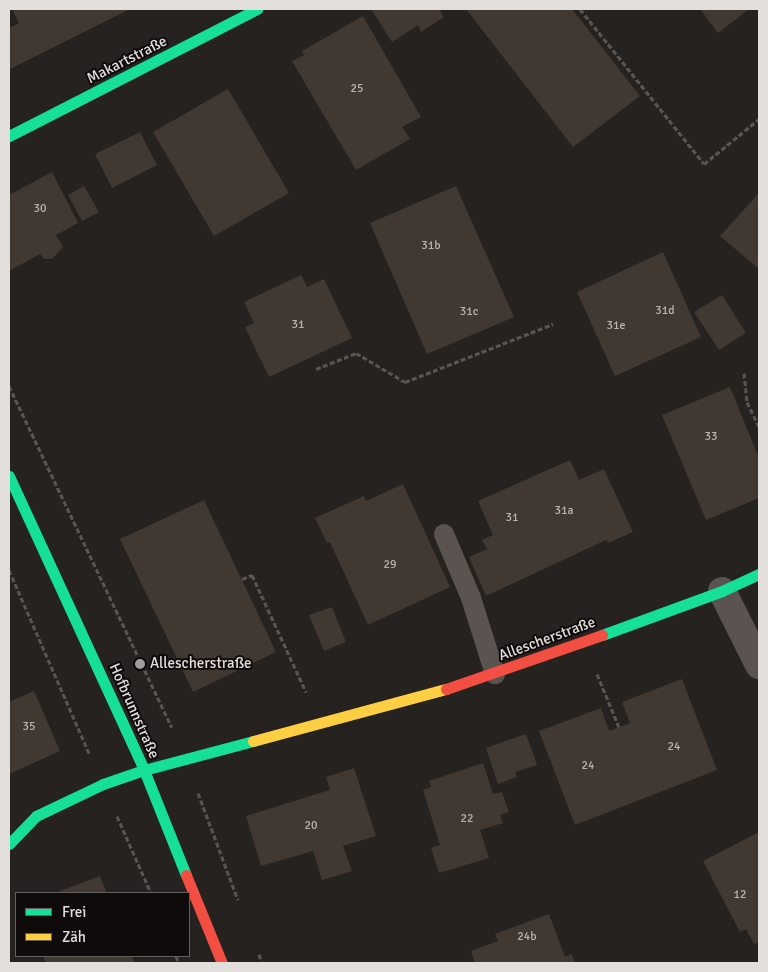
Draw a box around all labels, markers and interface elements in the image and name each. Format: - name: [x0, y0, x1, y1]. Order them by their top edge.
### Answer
- street label: Makartstraße: [84, 32, 170, 88]
- house number: 25: [351, 82, 363, 96]
- house number: 30: [34, 202, 46, 216]
- house number: 31b: [421, 239, 441, 253]
- house number: 31d: [655, 304, 675, 318]
- house number: 31c: [460, 305, 478, 319]
- house number: 31: [292, 318, 304, 332]
- house number: 31e: [607, 319, 625, 333]
- house number: 33: [705, 430, 717, 444]
- house number: 31a: [554, 504, 574, 518]
- house number: 31: [506, 511, 518, 525]
- house number: 29: [384, 558, 396, 572]
- street label: Allescherstraße: [496, 613, 598, 665]
- place label: Allescherstraße: [150, 655, 252, 673]
- marker: Allescherstraße: [134, 658, 146, 670]
- street label: Hofbrunnstraße: [105, 660, 163, 762]
- house number: 35: [23, 720, 35, 734]
- house number: 24: [668, 740, 680, 754]
- house number: 24: [582, 759, 594, 773]
- house number: 22: [461, 812, 473, 826]
- house number: 20: [305, 819, 317, 833]
- house number: 12: [734, 888, 746, 902]
- legend: [15, 892, 190, 957]
- text: Frei: [62, 903, 86, 921]
- text: Zäh: [62, 928, 86, 946]
- house number: 24b: [517, 930, 537, 944]

